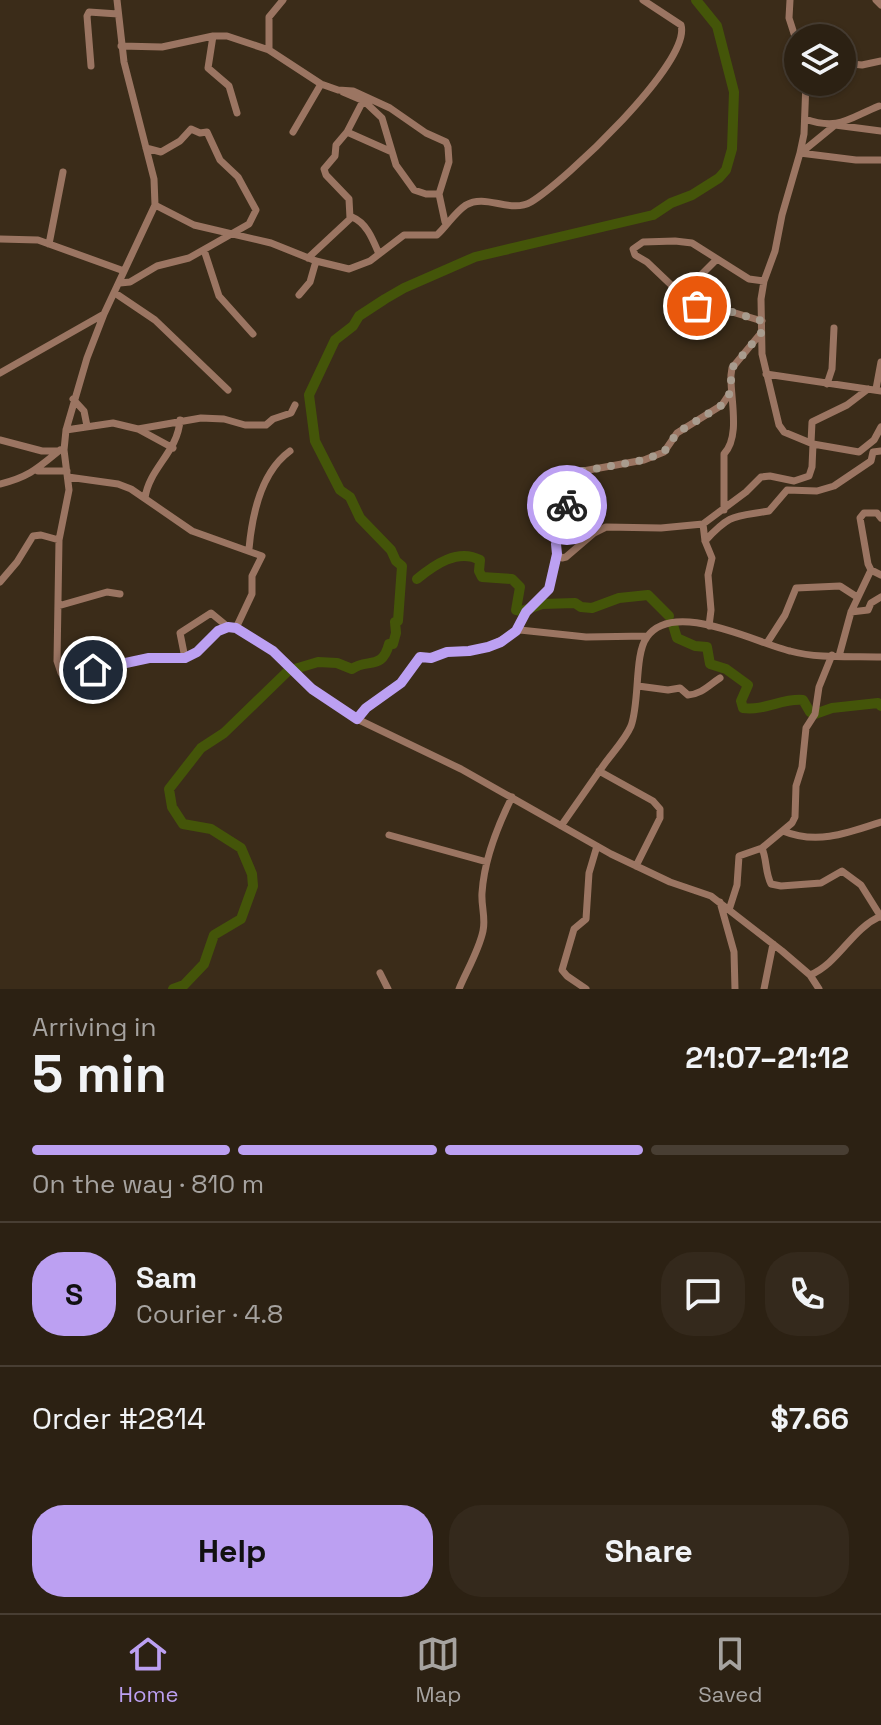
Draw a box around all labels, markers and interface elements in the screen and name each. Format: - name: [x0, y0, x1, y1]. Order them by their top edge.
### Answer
- map controls: [784, 24, 856, 96]
- button: layers: [784, 24, 856, 96]
- pin: [663, 272, 731, 340]
- icon: bag: [675, 284, 719, 328]
- courier: [527, 465, 607, 545]
- icon: bike: [545, 483, 589, 527]
- pin: [59, 636, 127, 704]
- icon: home: [71, 648, 115, 692]
- text: Arriving in: [32, 1010, 156, 1044]
- text: 21:07–21:12: [685, 1038, 849, 1077]
- text: 5 min: [32, 1041, 167, 1107]
- text: On the way · 810 m: [32, 1167, 264, 1201]
- button: chat: [661, 1252, 745, 1336]
- button: phone: [765, 1252, 849, 1336]
- text: Sam: [136, 1258, 197, 1297]
- text: S: [65, 1275, 83, 1314]
- text: Courier · 4.8: [136, 1297, 283, 1331]
- text: Order #2814: [32, 1399, 206, 1438]
- text: $7.66: [771, 1399, 849, 1438]
- button: Help: [32, 1505, 433, 1597]
- button: Share: [449, 1505, 849, 1597]
- tab: Home: [119, 1632, 178, 1708]
- tab: Map: [415, 1632, 461, 1708]
- tab: Saved: [698, 1632, 763, 1708]

